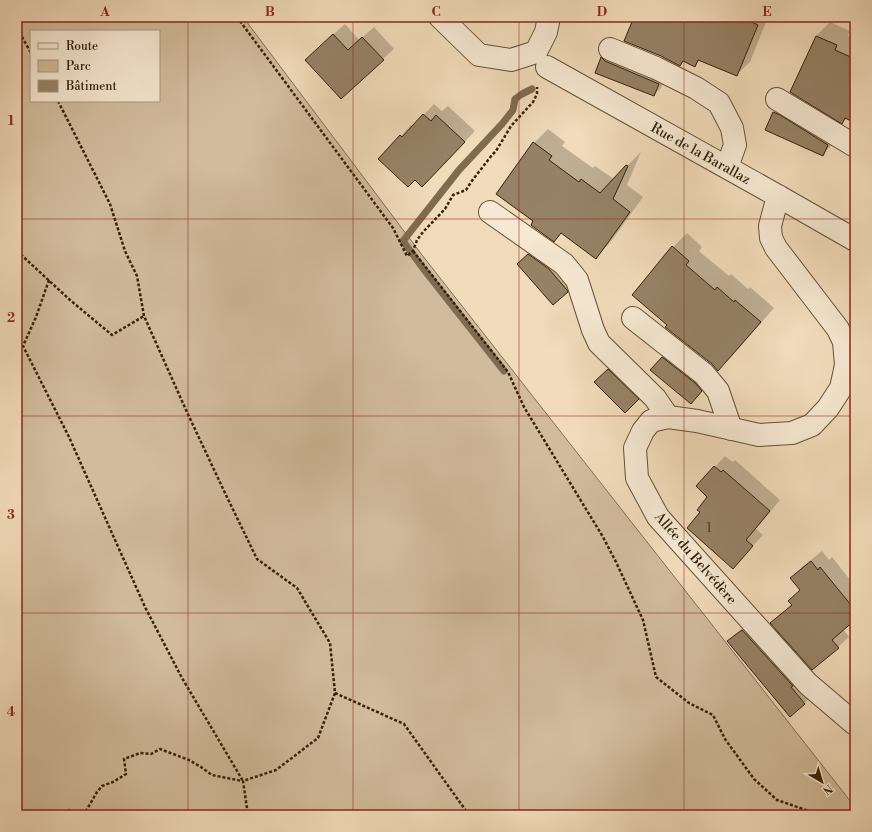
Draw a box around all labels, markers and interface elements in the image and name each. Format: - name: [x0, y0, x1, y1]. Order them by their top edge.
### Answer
- text: A: [99, 4, 110, 20]
- text: B: [265, 4, 275, 20]
- text: C: [431, 4, 441, 20]
- text: D: [597, 4, 607, 20]
- text: E: [762, 4, 772, 20]
- legend: [30, 30, 160, 102]
- text: Route: [66, 39, 98, 54]
- text: Parc: [66, 59, 91, 74]
- text: Bâtiment: [65, 79, 117, 94]
- text: 1: [8, 113, 15, 129]
- street label: Rue de la Barallaz: [647, 119, 754, 189]
- text: 2: [7, 310, 15, 326]
- text: 3: [7, 507, 15, 523]
- street label: Allée du Belvédère: [649, 508, 740, 609]
- house number: 1: [706, 521, 712, 536]
- text: 4: [7, 704, 16, 720]
- north arrow: [802, 762, 842, 802]
- text: N: [820, 781, 835, 797]

